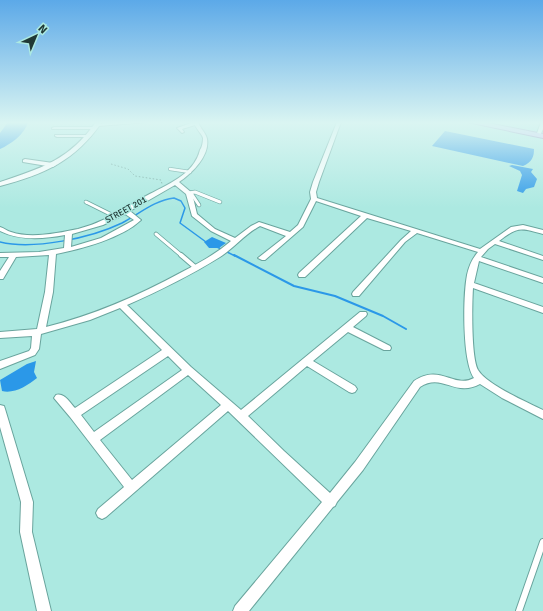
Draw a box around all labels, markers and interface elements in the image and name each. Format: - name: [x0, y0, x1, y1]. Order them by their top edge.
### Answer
- north arrow: [16, 16, 56, 56]
- text: N: [35, 22, 50, 37]
- street label: STREET 201: [103, 194, 149, 226]

